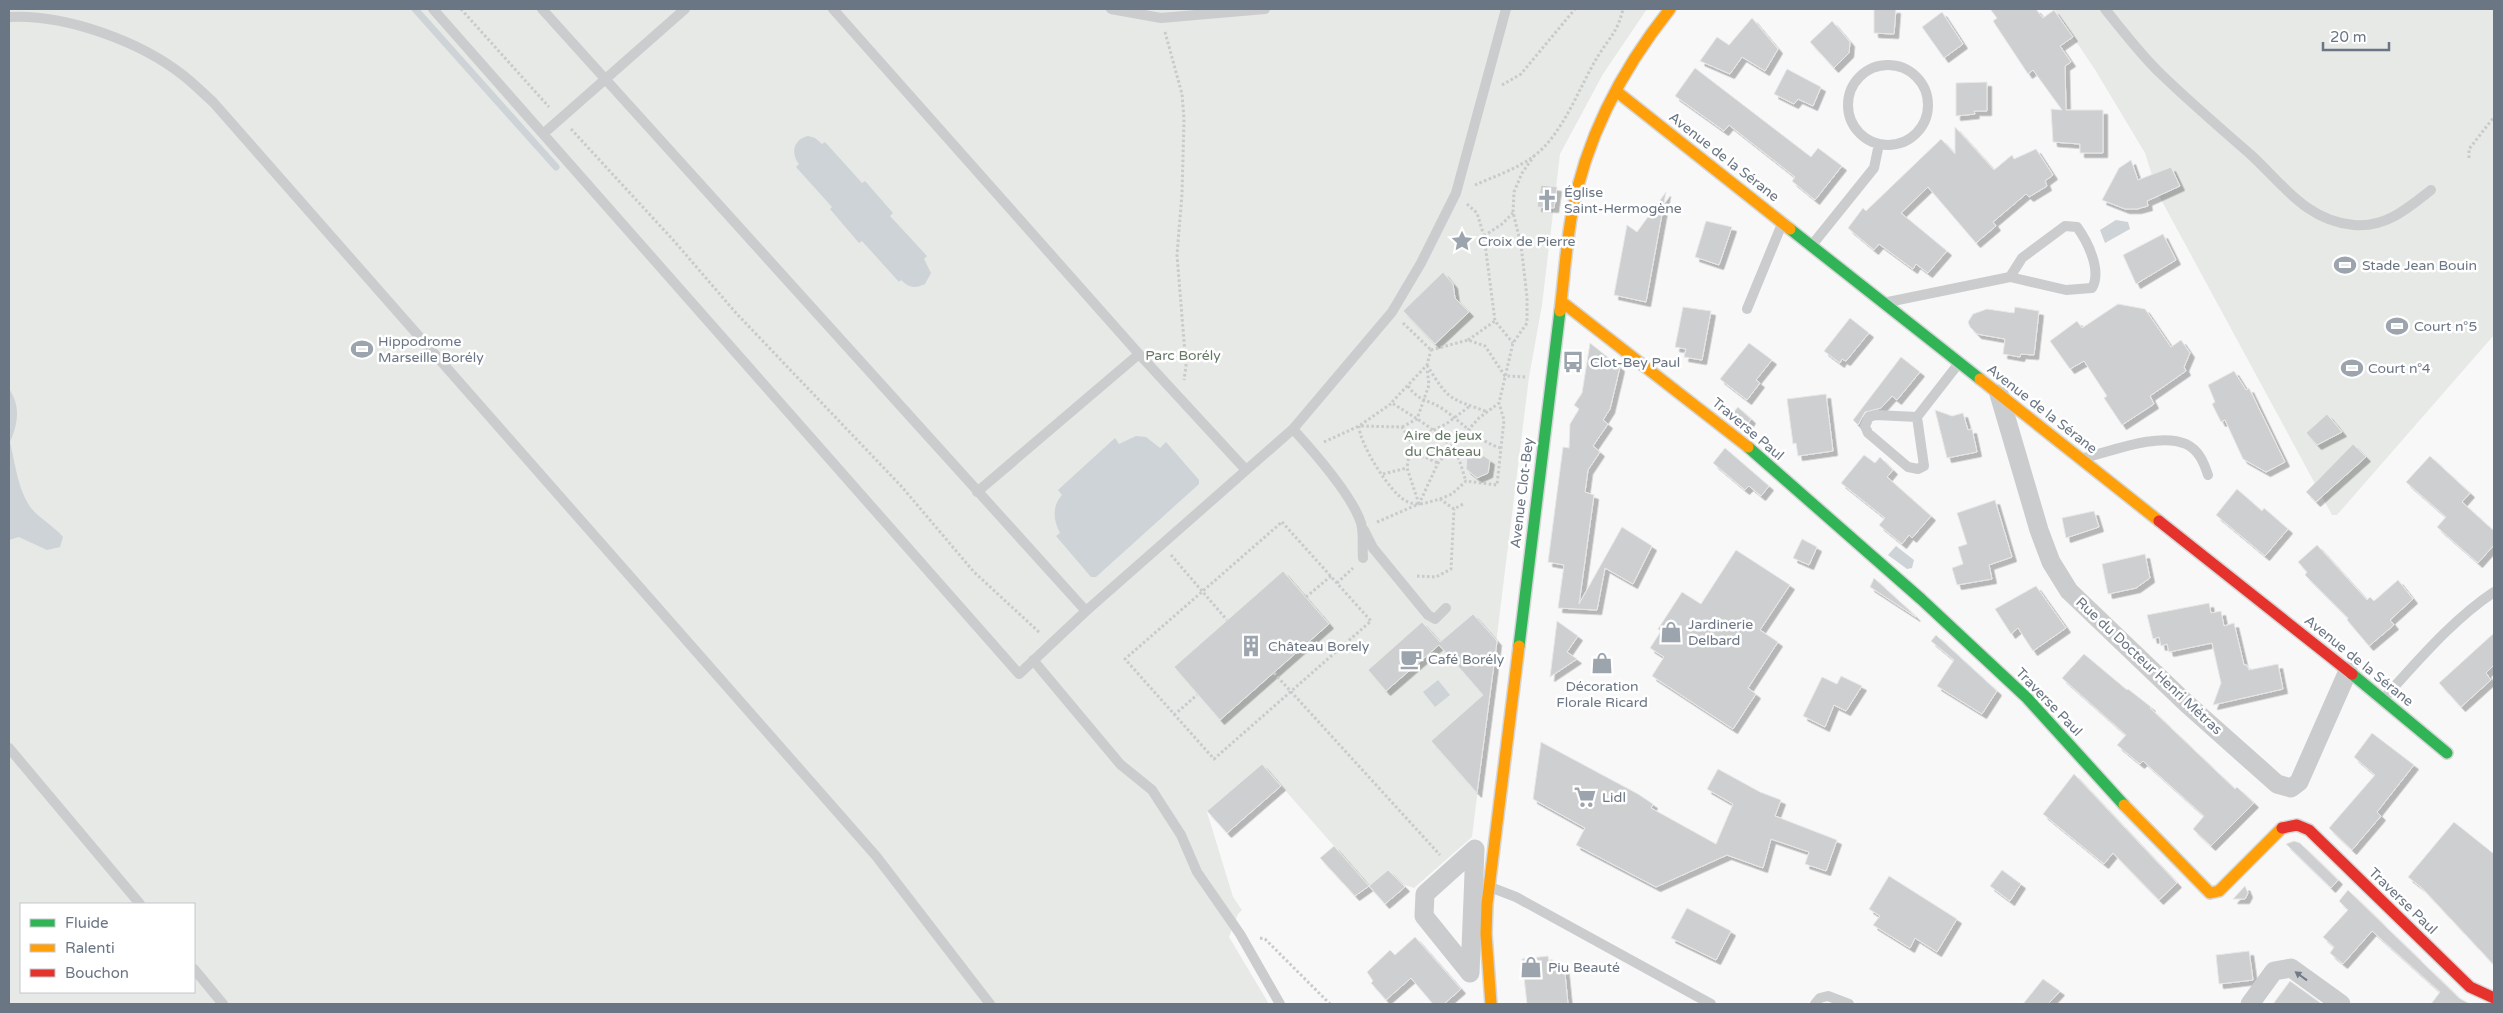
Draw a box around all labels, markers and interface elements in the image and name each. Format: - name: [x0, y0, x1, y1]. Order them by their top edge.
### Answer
- scale bar: [2323, 20, 2389, 52]
- text: 20 m: [2330, 28, 2367, 46]
- street label: Avenue de la Sérane: [1665, 109, 1783, 205]
- place label: Église Saint-Hermogène: [1564, 184, 1682, 217]
- church icon: Église Saint-Hermogène: [1534, 187, 1560, 213]
- place icon: Croix de Pierre: [1449, 228, 1475, 254]
- place label: Croix de Pierre: [1478, 233, 1576, 250]
- sports icon: Stade Jean Bouin: [2332, 252, 2358, 278]
- place label: Stade Jean Bouin: [2362, 257, 2477, 274]
- sports icon: Court n°5: [2384, 313, 2410, 339]
- place label: Court n°5: [2414, 318, 2477, 335]
- place label: Hippodrome Marseille Borély: [378, 333, 484, 366]
- sports icon: Hippodrome Marseille Borély: [349, 336, 375, 362]
- park label: Parc Borély: [1145, 347, 1221, 364]
- bus stop icon: Clot-Bey Paul: [1560, 349, 1586, 375]
- place label: Clot-Bey Paul: [1590, 354, 1680, 371]
- sports icon: Court n°4: [2339, 355, 2365, 381]
- place label: Court n°4: [2368, 360, 2431, 377]
- street label: Avenue de la Sérane: [1983, 361, 2101, 457]
- street label: Traverse Paul: [1709, 394, 1787, 464]
- park label: Aire de jeux du Château: [1404, 427, 1482, 460]
- street label: Avenue Clot-Bey: [1507, 436, 1537, 549]
- street label: Rue du Docteur Henri Métras: [2072, 594, 2226, 739]
- street label: Avenue de la Sérane: [2301, 612, 2417, 710]
- place label: Jardinerie Delbard: [1688, 616, 1753, 649]
- shop icon: Jardinerie Delbard: [1658, 619, 1684, 645]
- building icon: Château Borely: [1238, 633, 1264, 659]
- place label: Château Borely: [1268, 638, 1370, 655]
- cafe icon: Café Borély: [1398, 646, 1424, 672]
- shop icon: Décoration Florale Ricard: [1589, 650, 1615, 676]
- place label: Café Borély: [1428, 651, 1505, 668]
- street label: Traverse Paul: [2012, 664, 2086, 740]
- place label: Décoration Florale Ricard: [1556, 678, 1648, 711]
- supermarket icon: Lidl: [1572, 784, 1598, 810]
- place label: Lidl: [1602, 789, 1626, 806]
- street label: Traverse Paul: [2365, 864, 2441, 938]
- legend: [20, 903, 195, 993]
- text: Fluide: [65, 914, 109, 932]
- text: Ralenti: [65, 939, 115, 957]
- shop icon: Piu Beauté: [1518, 954, 1544, 980]
- place label: Piu Beauté: [1548, 959, 1620, 976]
- text: Bouchon: [65, 964, 129, 982]
- one-way arrow: [2295, 971, 2308, 981]

